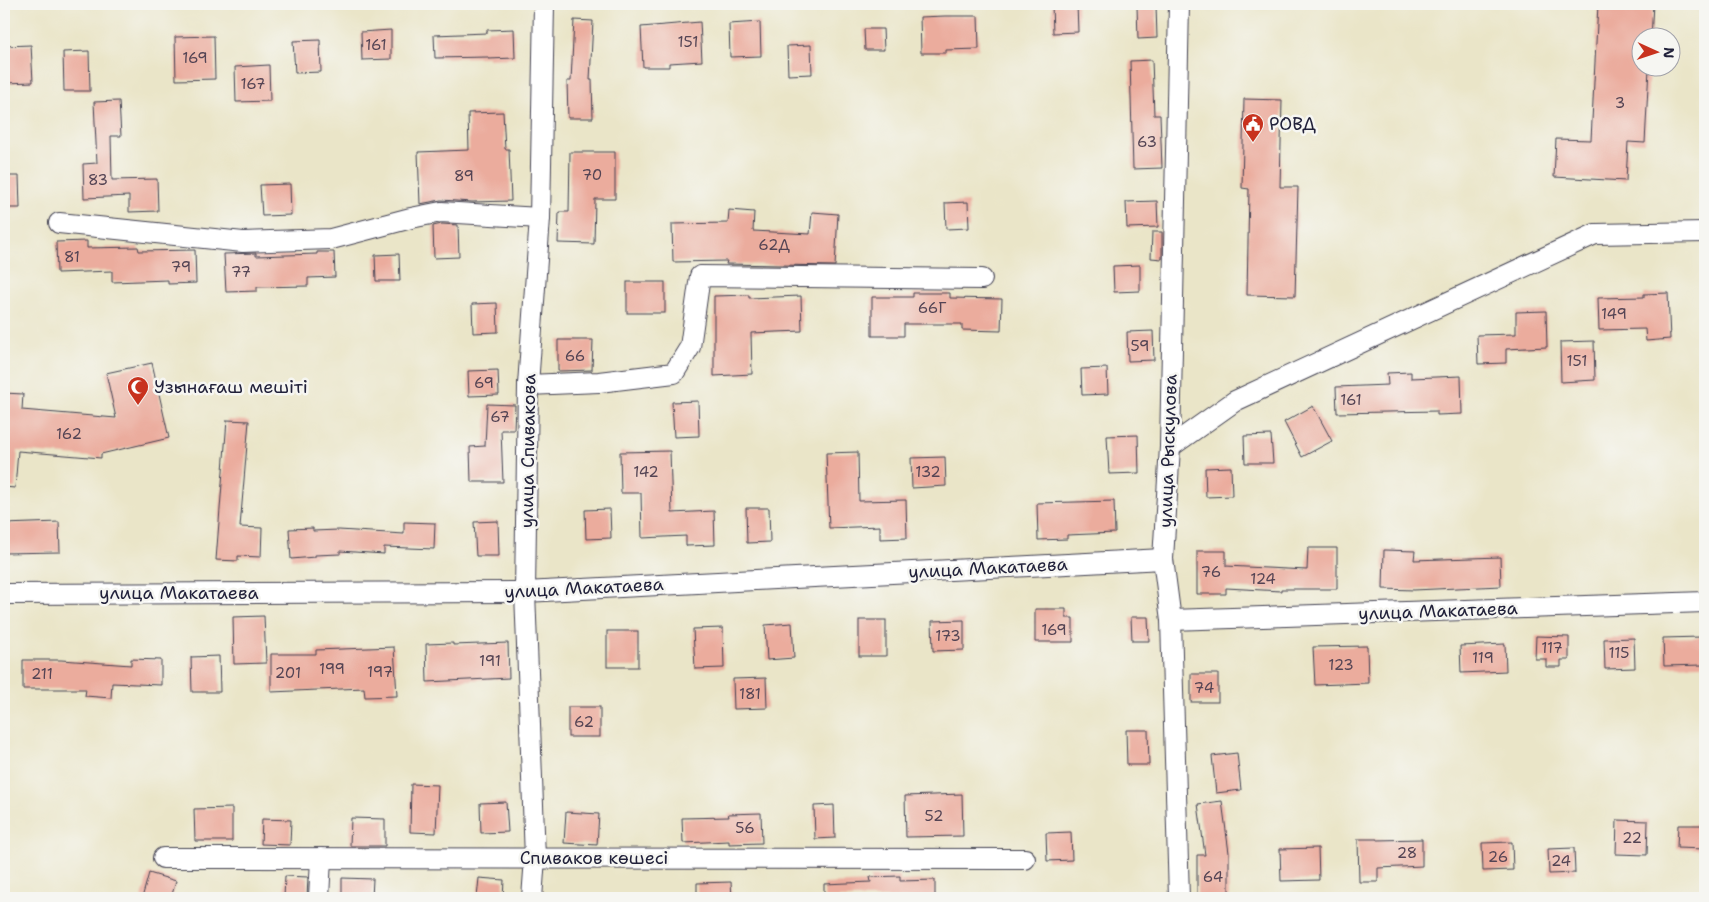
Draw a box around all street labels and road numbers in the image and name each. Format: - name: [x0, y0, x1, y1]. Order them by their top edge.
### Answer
- street label: улица Спивакова: [515, 374, 541, 528]
- street label: улица Рыскулова: [1153, 374, 1183, 528]
- street label: улица Макатаева: [908, 552, 1068, 584]
- street label: улица Макатаева: [504, 572, 664, 604]
- street label: улица Макатаева: [99, 581, 259, 605]
- street label: улица Макатаева: [1358, 596, 1518, 626]
- street label: Спиваков көшесі: [520, 846, 668, 870]

